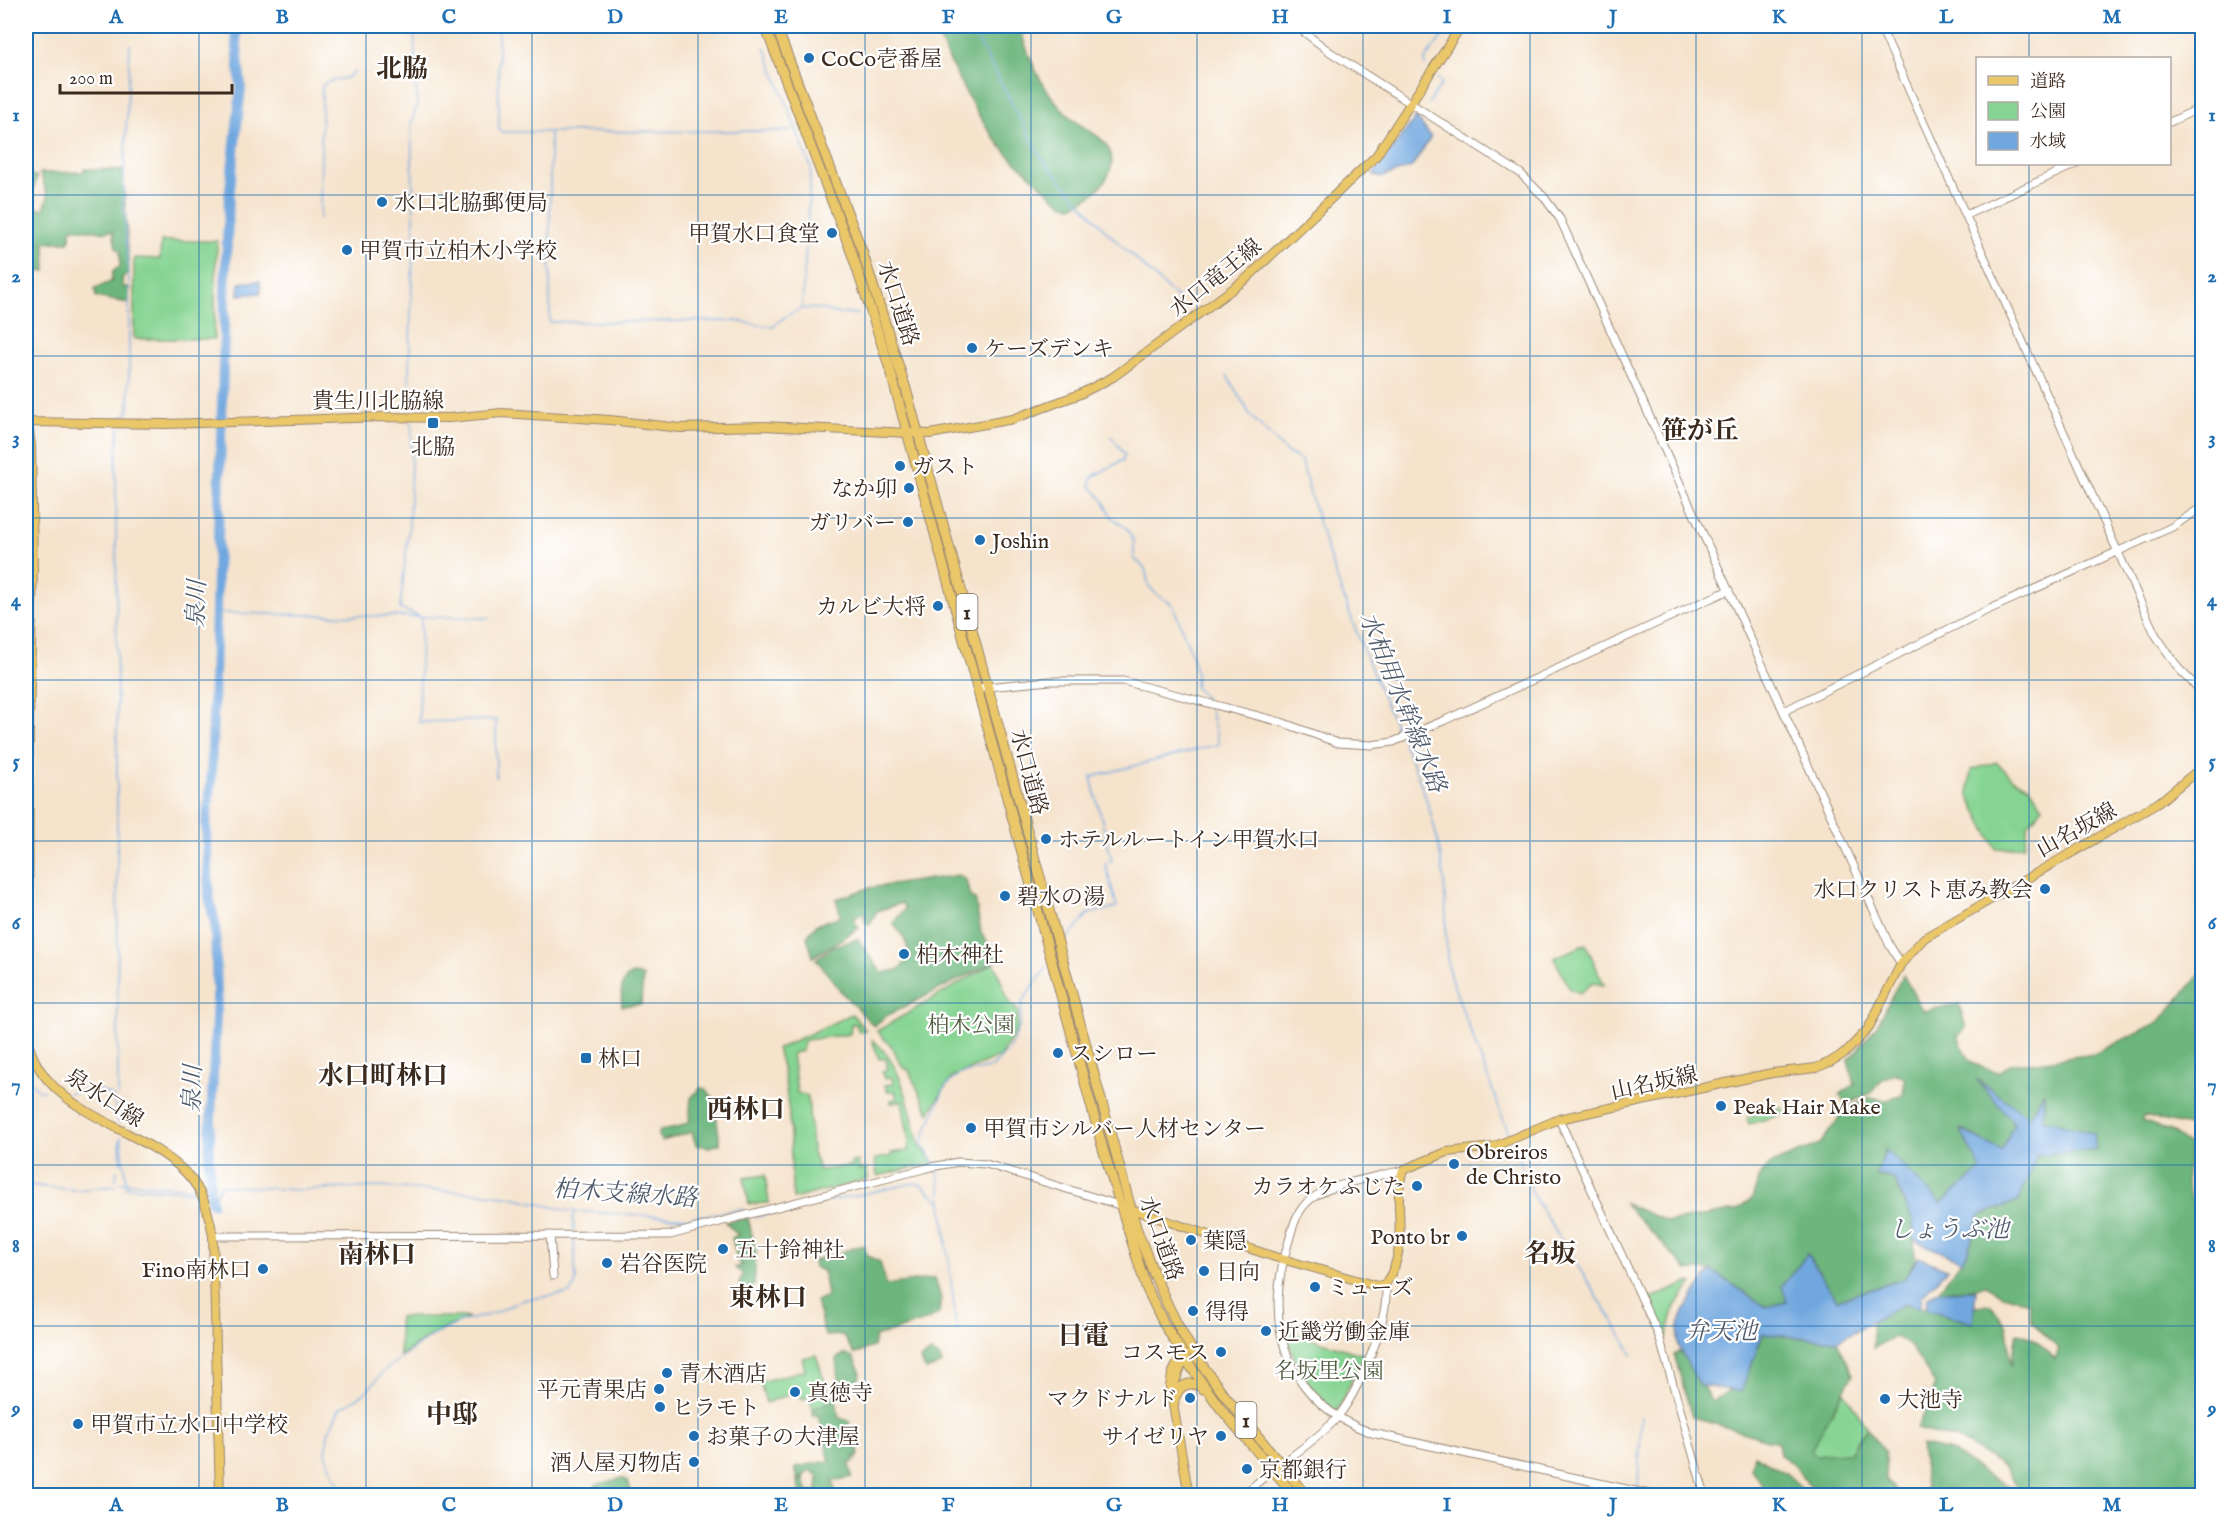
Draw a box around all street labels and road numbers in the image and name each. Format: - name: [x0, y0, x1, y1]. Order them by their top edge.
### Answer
- street label: 水口竜王線: [1165, 233, 1268, 324]
- street label: 水口道路: [870, 257, 924, 350]
- street label: 貴生川北脇線: [312, 388, 444, 416]
- road number: 1: [956, 594, 978, 630]
- street label: 水口道路: [1003, 726, 1053, 819]
- street label: 山名坂線: [2032, 797, 2122, 864]
- street label: 山名坂線: [1608, 1061, 1700, 1107]
- street label: 泉水口線: [59, 1063, 148, 1134]
- street label: 水口道路: [1132, 1193, 1188, 1285]
- road number: 1: [1236, 1402, 1256, 1438]

